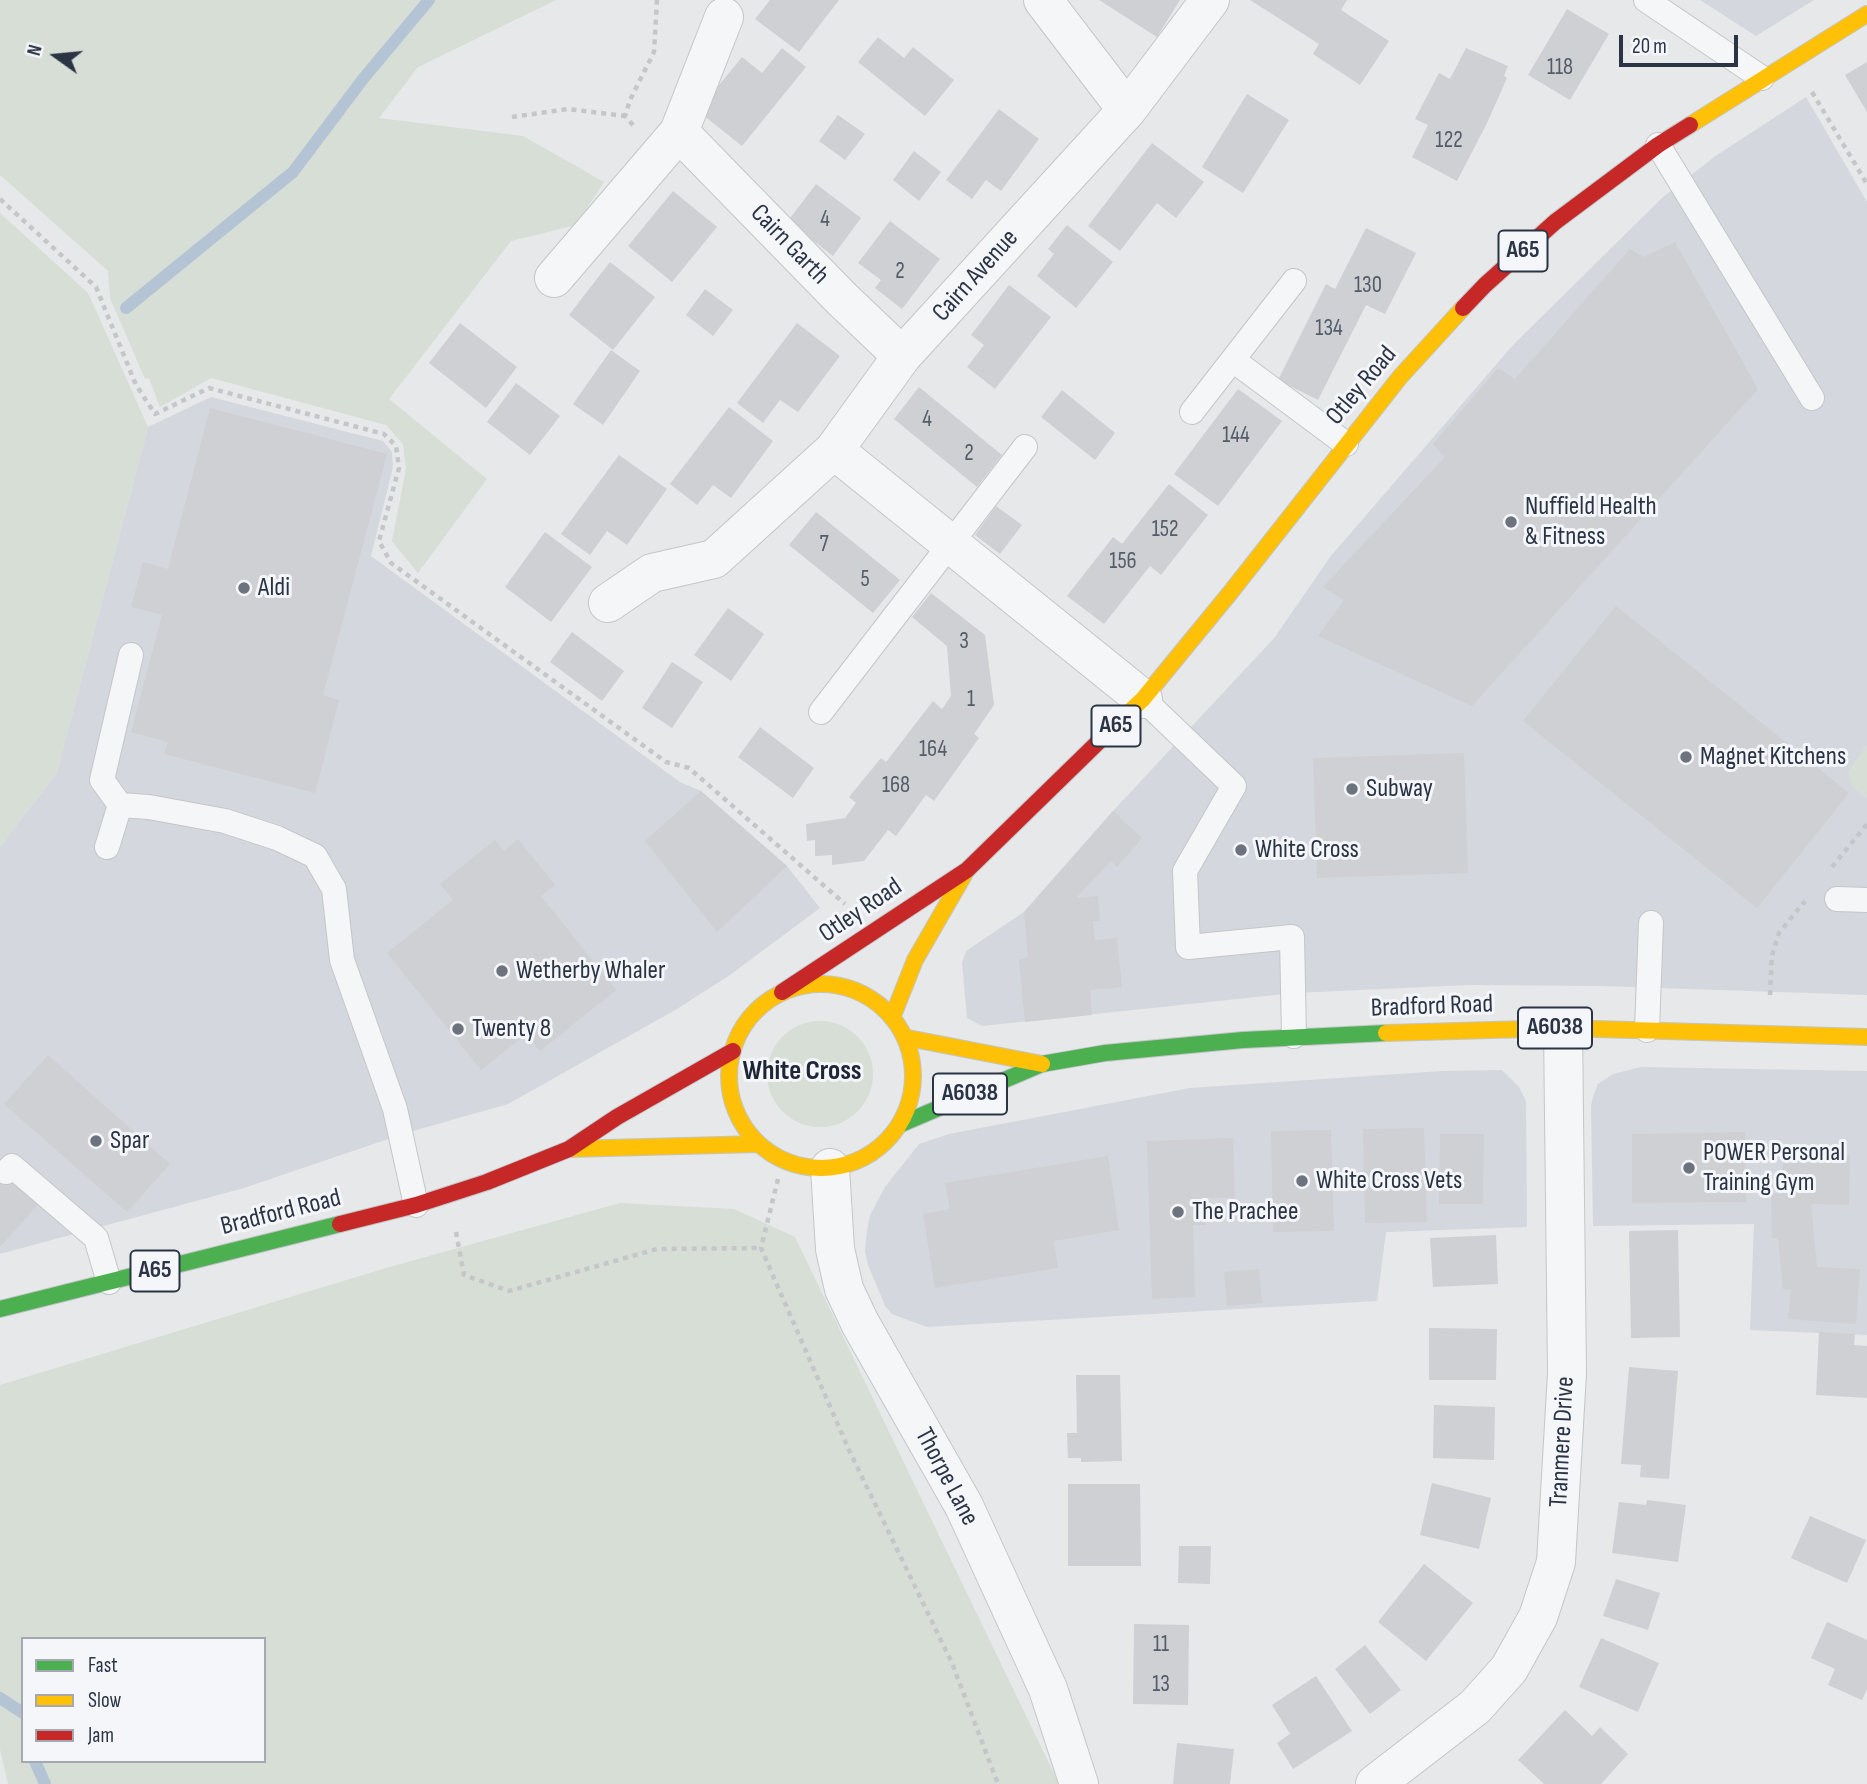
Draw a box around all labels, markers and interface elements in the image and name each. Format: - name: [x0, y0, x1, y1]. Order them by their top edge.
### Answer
- north arrow: [21, 21, 91, 91]
- scale bar: [1622, 21, 1741, 65]
- text: 20 m: [1632, 34, 1667, 59]
- text: N: [23, 43, 48, 58]
- house number: 118: [1547, 54, 1573, 82]
- house number: 122: [1435, 127, 1463, 155]
- street label: Cairn Garth: [743, 198, 835, 292]
- house number: 4: [820, 206, 830, 234]
- street label: Cairn Avenue: [926, 223, 1026, 329]
- road number: A65: [1498, 230, 1548, 272]
- house number: 2: [895, 258, 905, 286]
- house number: 130: [1354, 272, 1382, 300]
- house number: 134: [1315, 315, 1343, 343]
- street label: Otley Road: [1320, 340, 1404, 432]
- house number: 4: [922, 406, 932, 434]
- house number: 144: [1222, 422, 1250, 450]
- house number: 2: [964, 440, 974, 468]
- place label: Nuffield Health & Fitness: [1525, 491, 1657, 552]
- marker: Nuffield Health & Fitness: [1503, 514, 1519, 530]
- house number: 152: [1152, 516, 1178, 544]
- house number: 7: [819, 531, 829, 559]
- house number: 156: [1109, 548, 1137, 576]
- house number: 5: [860, 566, 870, 594]
- place label: Aldi: [258, 572, 290, 604]
- marker: Aldi: [236, 580, 252, 596]
- house number: 3: [959, 628, 969, 656]
- house number: 1: [967, 686, 975, 714]
- road number: A65: [1092, 706, 1140, 746]
- house number: 164: [919, 736, 947, 764]
- place label: Magnet Kitchens: [1700, 741, 1846, 773]
- marker: Magnet Kitchens: [1678, 749, 1694, 765]
- house number: 168: [882, 772, 910, 800]
- place label: Subway: [1366, 773, 1433, 805]
- marker: Subway: [1344, 781, 1360, 797]
- place label: White Cross: [1255, 834, 1359, 866]
- marker: White Cross: [1233, 842, 1249, 858]
- street label: Otley Road: [814, 872, 908, 950]
- place label: Wetherby Whaler: [516, 955, 665, 987]
- marker: Wetherby Whaler: [494, 963, 510, 979]
- street label: Bradford Road: [1370, 989, 1494, 1025]
- road number: A6038: [1518, 1008, 1592, 1048]
- place label: Twenty 8: [472, 1013, 551, 1045]
- marker: Twenty 8: [450, 1021, 466, 1037]
- district label: White Cross: [742, 1055, 862, 1089]
- road number: A6038: [933, 1074, 1007, 1114]
- place label: Spar: [110, 1125, 149, 1157]
- marker: Spar: [88, 1133, 104, 1149]
- place label: POWER Personal Training Gym: [1703, 1137, 1845, 1198]
- marker: POWER Personal Training Gym: [1681, 1160, 1697, 1176]
- place label: White Cross Vets: [1316, 1165, 1462, 1197]
- marker: White Cross Vets: [1294, 1173, 1310, 1189]
- street label: Bradford Road: [218, 1183, 344, 1243]
- place label: The Prachee: [1192, 1196, 1298, 1228]
- marker: The Prachee: [1170, 1204, 1186, 1220]
- road number: A65: [130, 1251, 180, 1292]
- street label: Tranmere Drive: [1544, 1376, 1582, 1508]
- street label: Thorpe Lane: [907, 1423, 985, 1531]
- house number: 11: [1153, 1631, 1169, 1659]
- legend: [21, 1637, 266, 1763]
- text: Fast: [88, 1653, 118, 1678]
- house number: 13: [1152, 1671, 1170, 1699]
- text: Slow: [88, 1688, 121, 1713]
- text: Jam: [88, 1723, 114, 1748]

